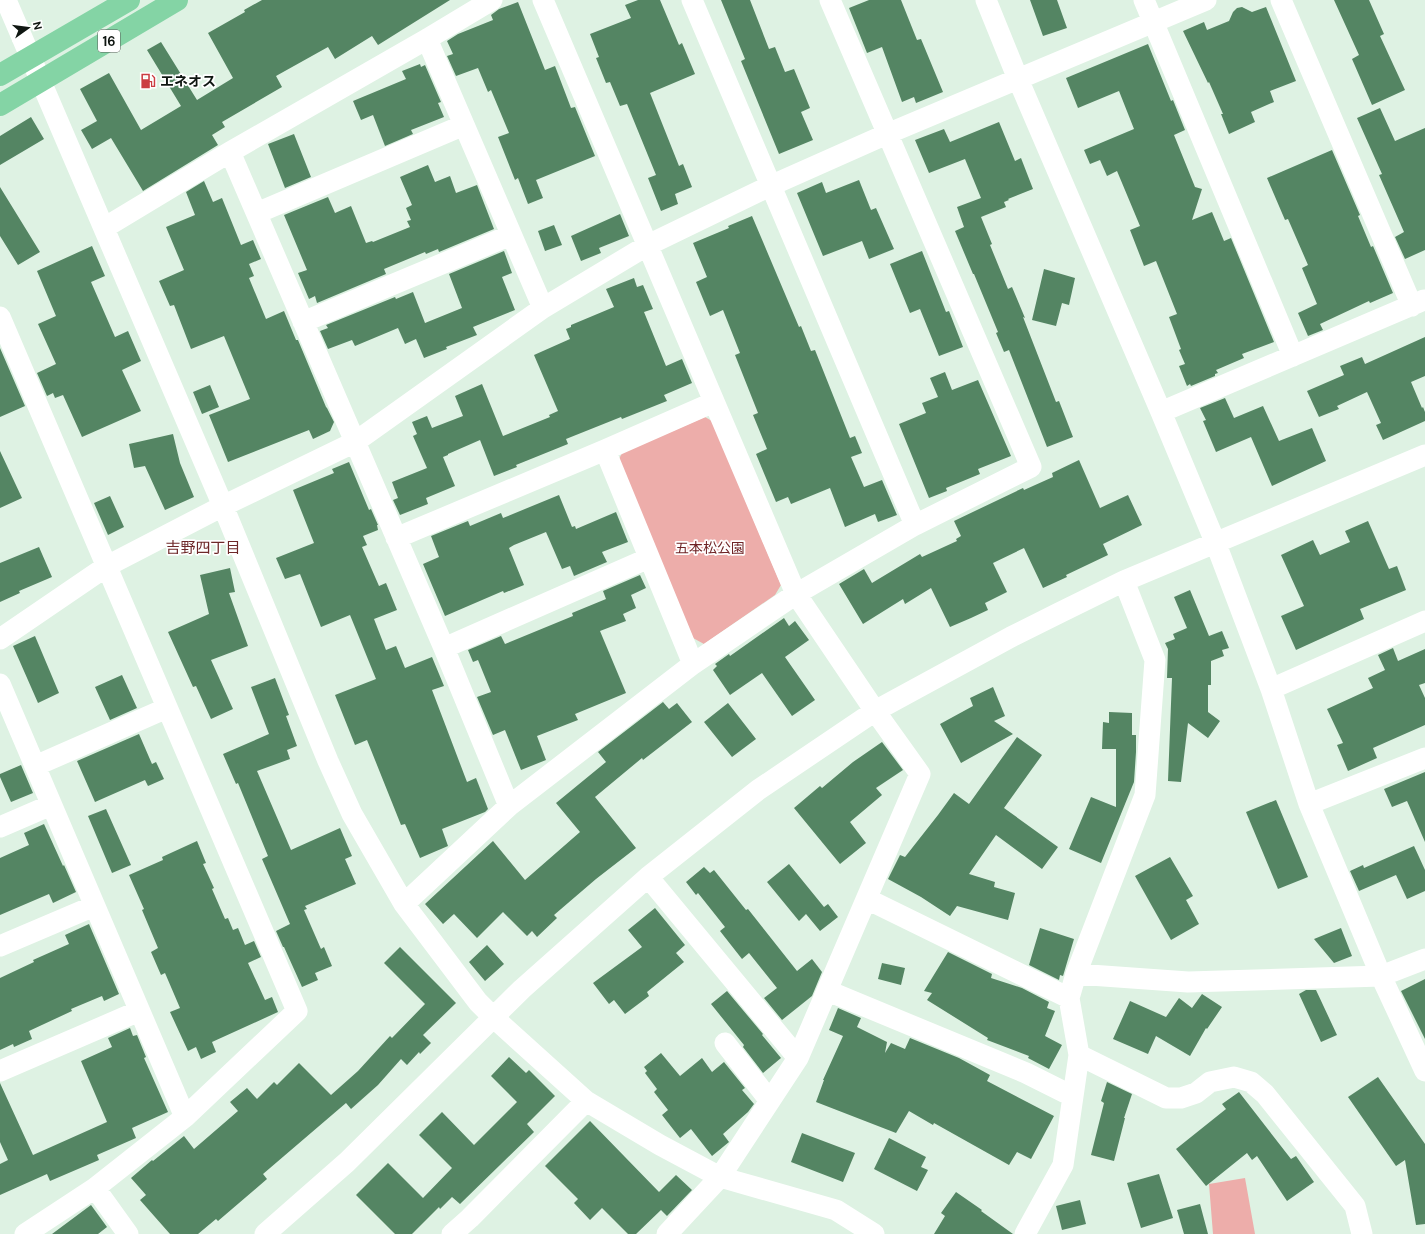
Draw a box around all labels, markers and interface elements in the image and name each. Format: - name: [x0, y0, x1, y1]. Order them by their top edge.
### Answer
- north arrow: [8, 8, 48, 48]
- text: N: [30, 20, 45, 31]
- road number: 16: [98, 30, 120, 52]
- fuel station icon: エネオス: [139, 72, 157, 90]
- place label: エネオス: [160, 72, 216, 90]
- district label: 吉野四丁目: [165, 538, 241, 558]
- park label: 五本松公園: [675, 539, 745, 557]

